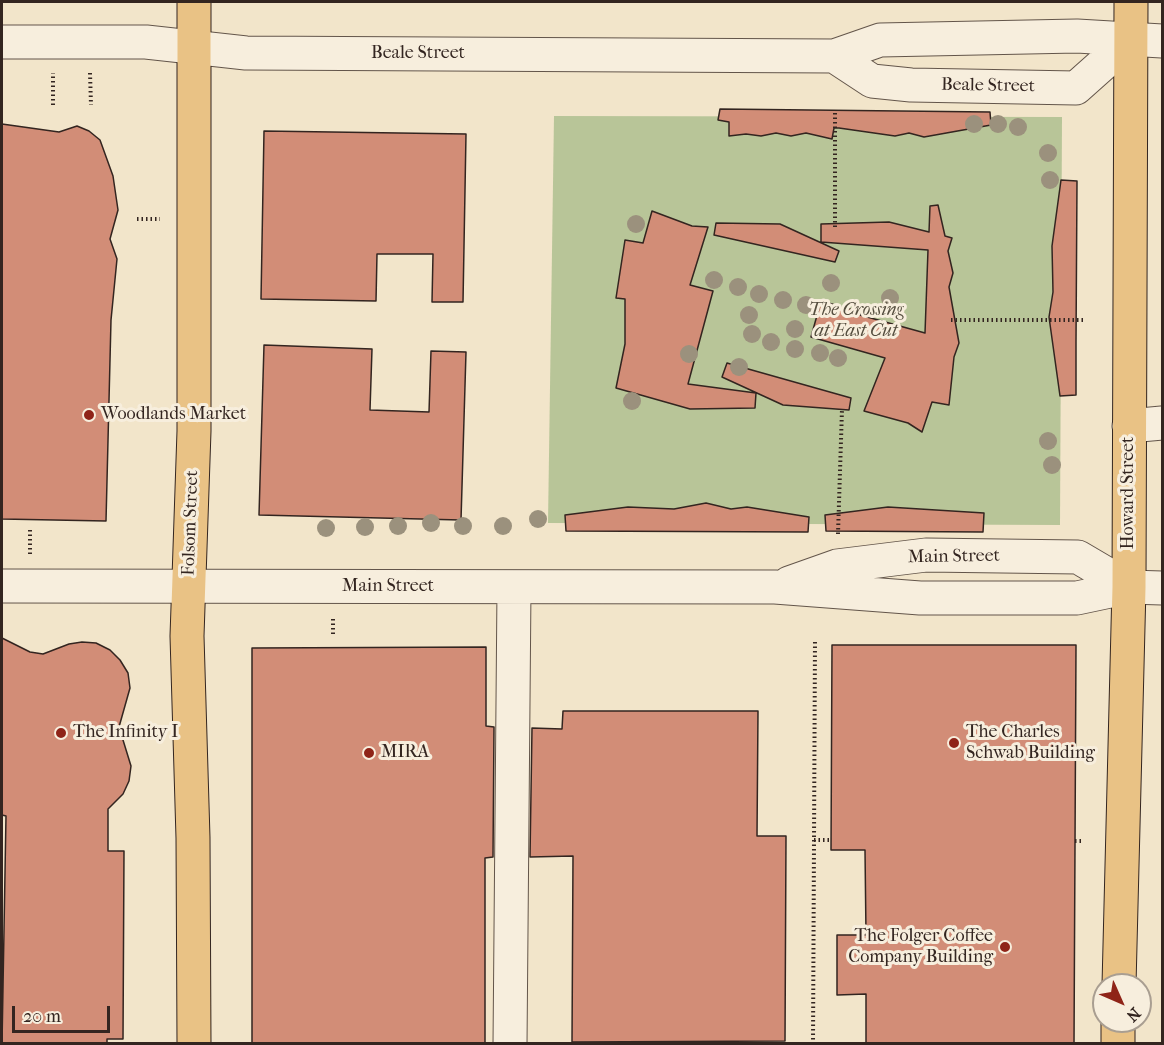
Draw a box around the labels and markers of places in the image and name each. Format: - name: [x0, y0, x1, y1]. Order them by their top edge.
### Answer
- place label: Woodlands Market: [101, 404, 246, 426]
- marker: Woodlands Market: [82, 408, 96, 422]
- place label: The Infinity I: [73, 722, 178, 744]
- place label: The Charles Schwab Building: [966, 722, 1095, 764]
- marker: The Infinity I: [54, 726, 68, 740]
- marker: The Charles Schwab Building: [947, 736, 961, 750]
- place label: MIRA: [381, 742, 429, 764]
- marker: MIRA: [362, 746, 376, 760]
- place label: The Folger Coffee Company Building: [848, 926, 993, 968]
- marker: The Folger Coffee Company Building: [998, 940, 1012, 954]

